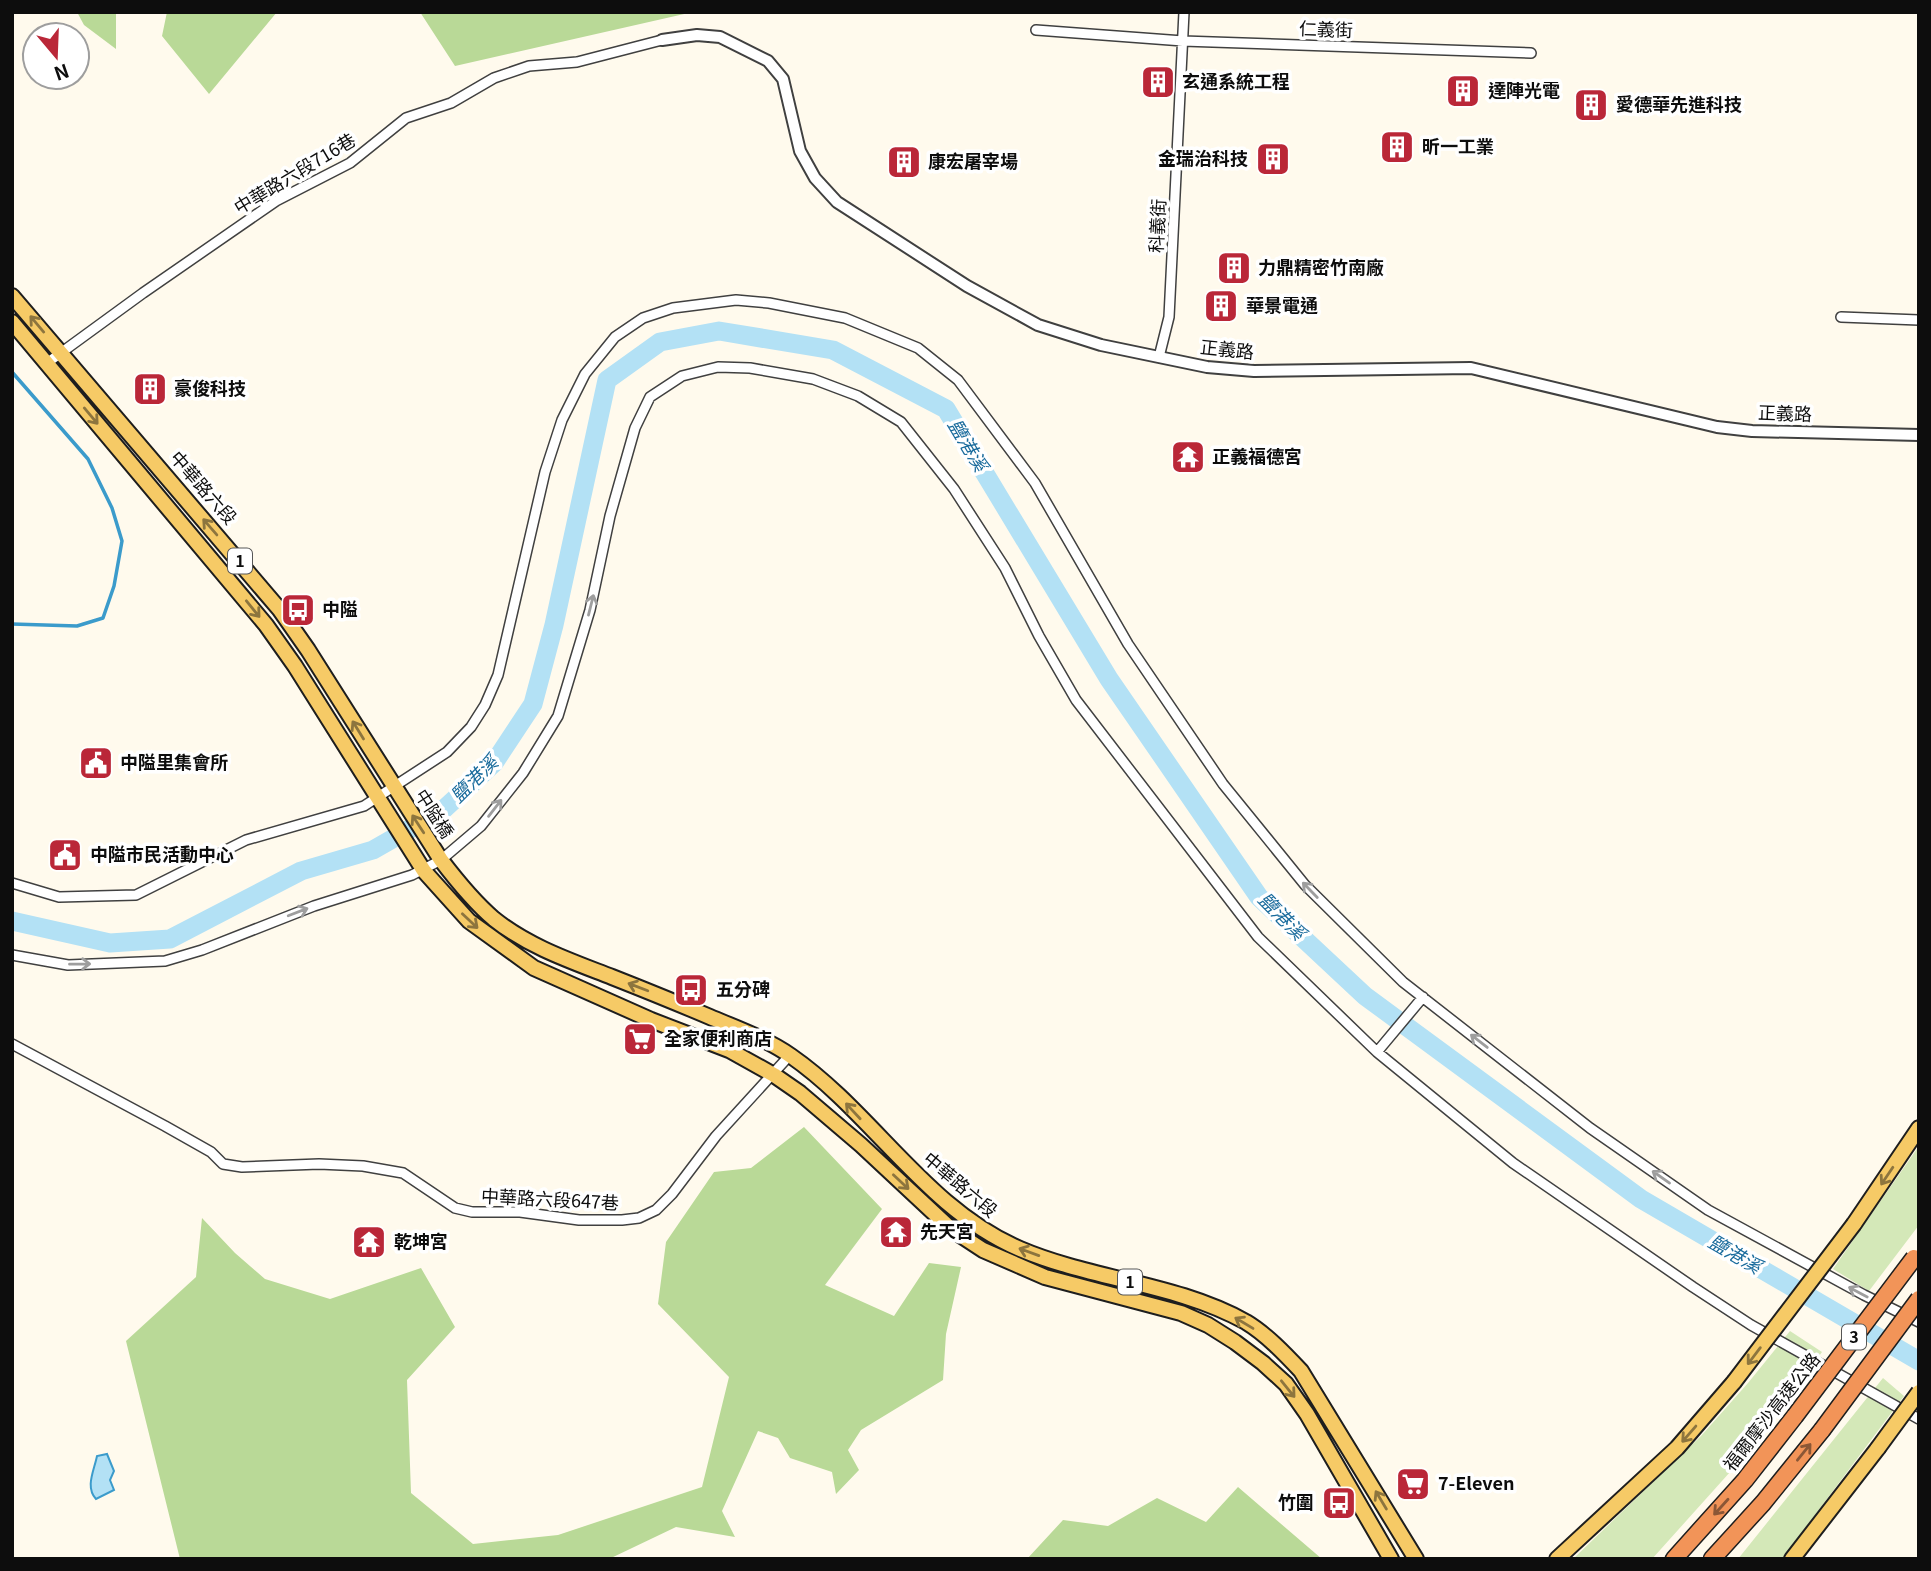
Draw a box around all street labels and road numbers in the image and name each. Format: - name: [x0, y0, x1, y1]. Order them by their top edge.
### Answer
- street label: 仁義街: [1299, 14, 1354, 42]
- street label: 中華路六段716巷: [228, 126, 360, 219]
- street label: 科義街: [1142, 198, 1170, 254]
- street label: 正義路: [1199, 332, 1255, 364]
- street label: 正義路: [1758, 398, 1813, 426]
- street label: 中華路六段: [165, 444, 244, 529]
- road number: 1: [228, 548, 252, 574]
- street label: 中隘橋: [410, 783, 461, 843]
- street label: 中華路六段: [918, 1145, 1004, 1222]
- street label: 中華路六段647巷: [481, 1181, 620, 1215]
- road number: 1: [1118, 1270, 1142, 1294]
- road number: 3: [1842, 1324, 1866, 1350]
- street label: 福爾摩沙高速公路: [1716, 1346, 1825, 1476]

